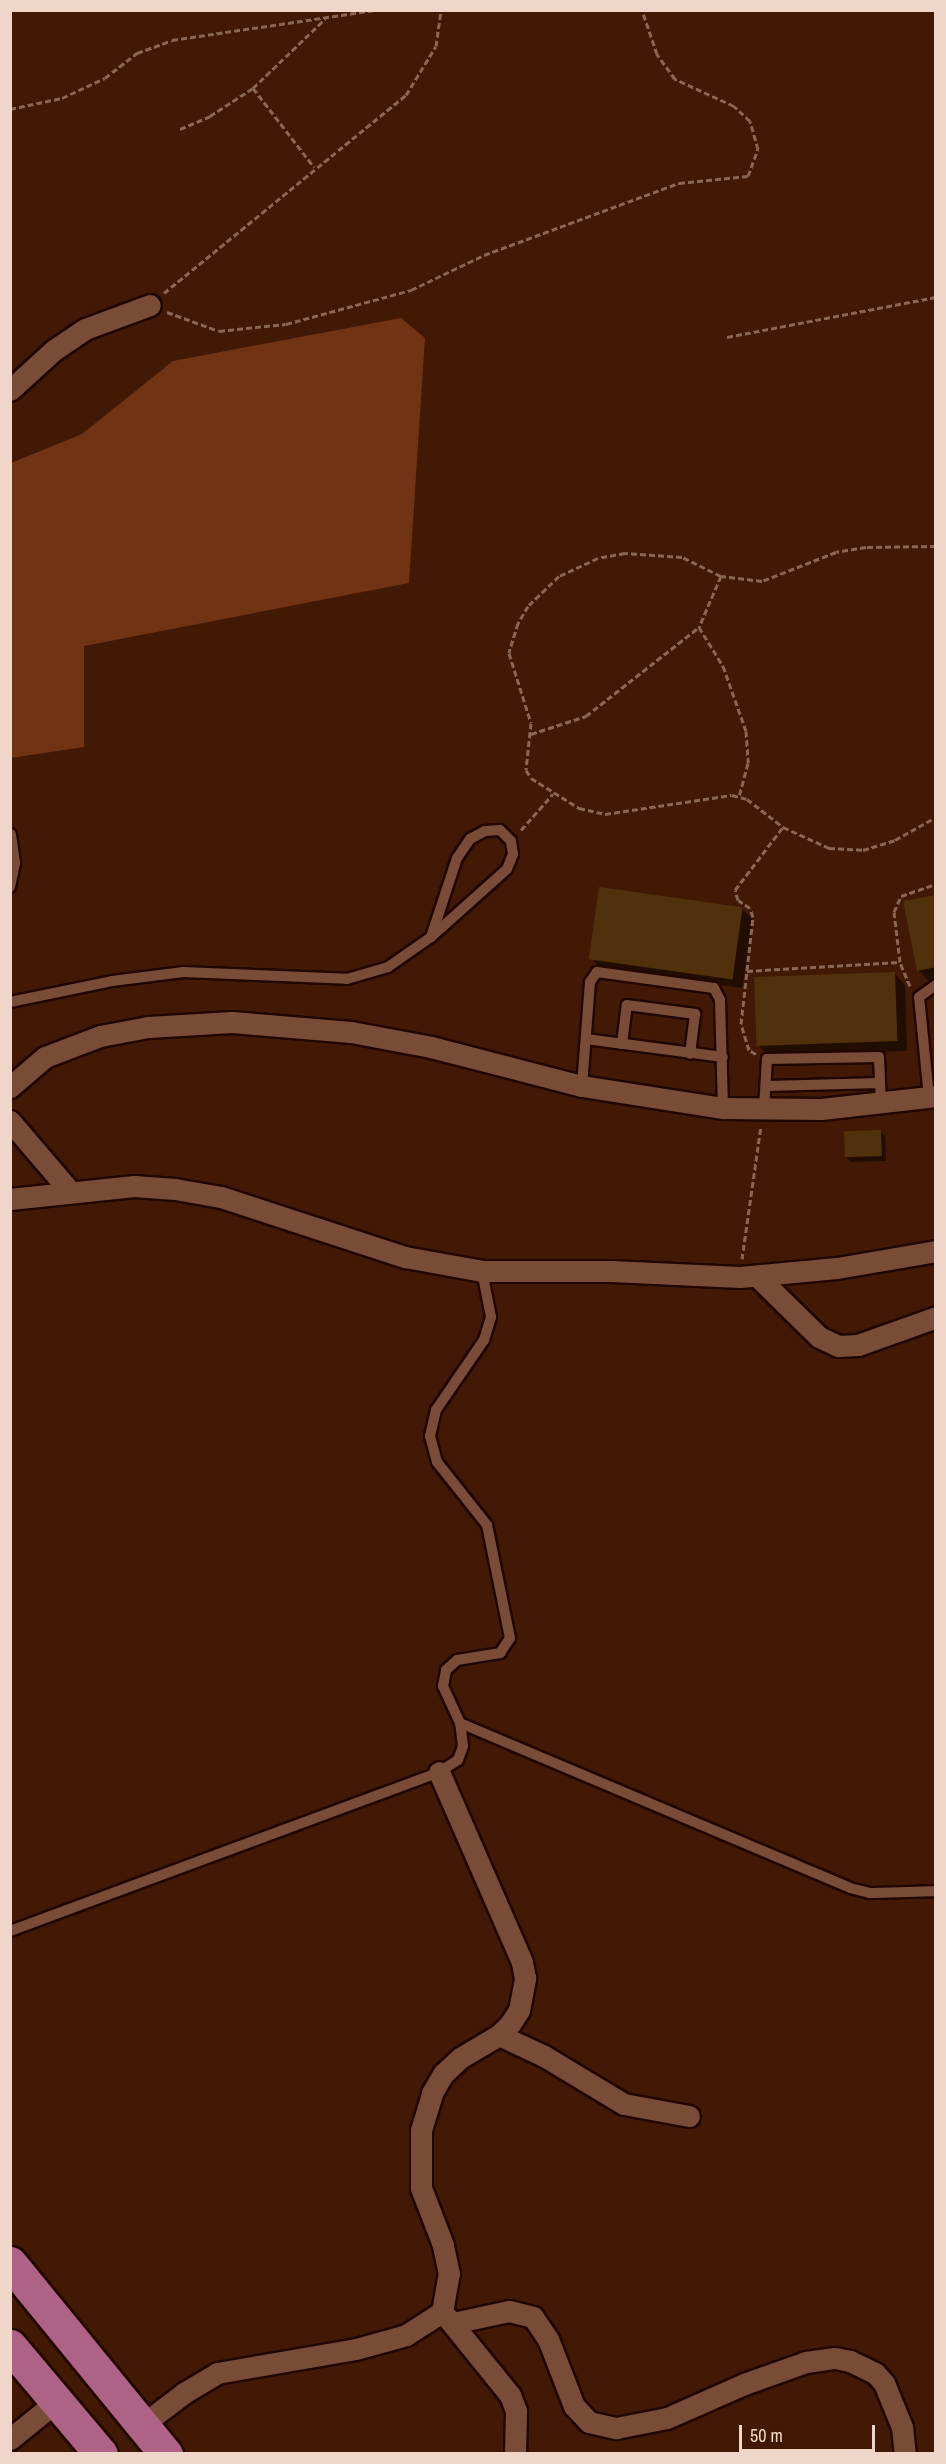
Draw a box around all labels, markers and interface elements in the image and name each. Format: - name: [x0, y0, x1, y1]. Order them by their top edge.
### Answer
- scale bar: [742, 2413, 878, 2451]
- text: 50 m: [750, 2423, 783, 2448]

